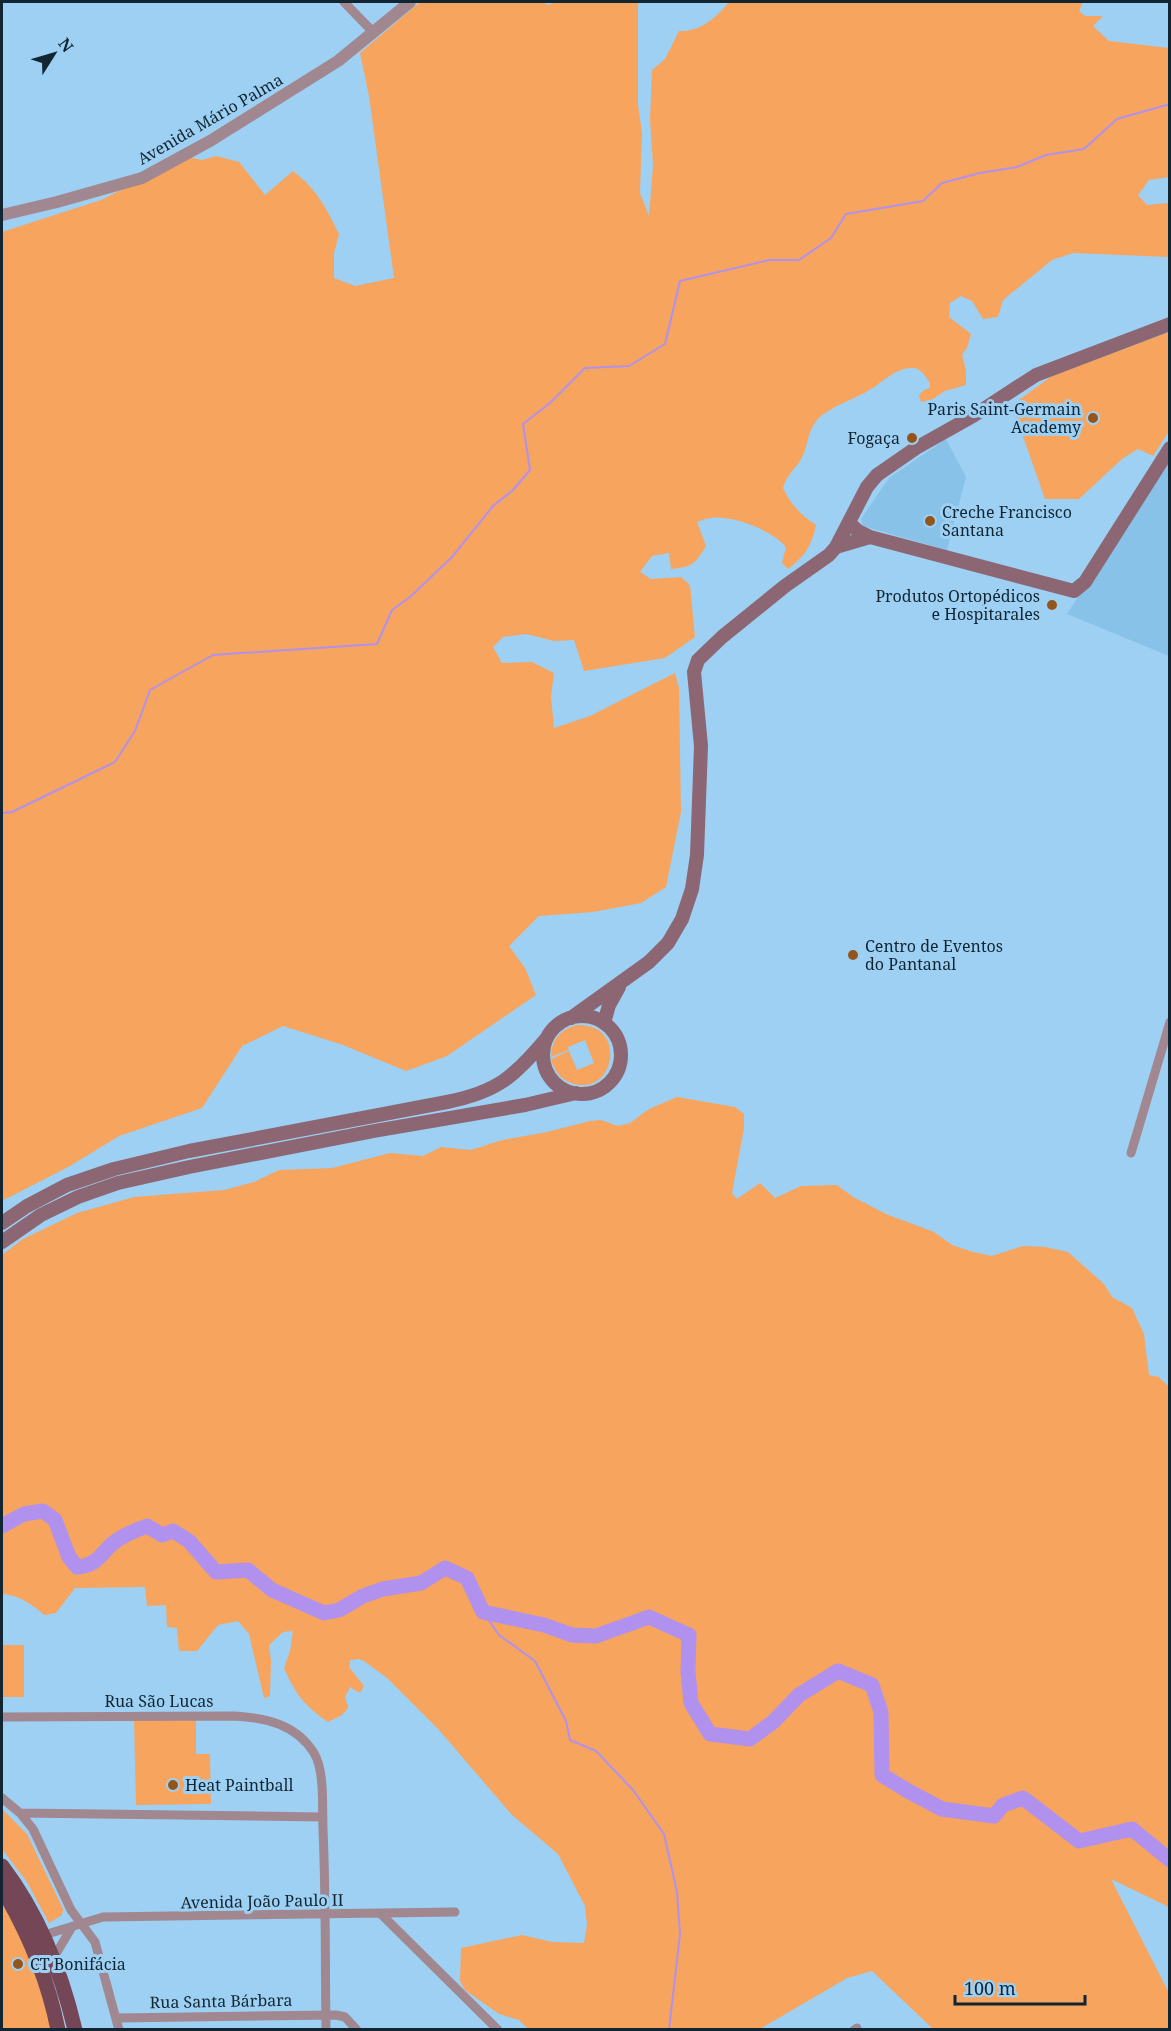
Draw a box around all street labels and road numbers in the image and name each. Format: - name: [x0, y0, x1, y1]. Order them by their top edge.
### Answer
- street label: Avenida Mário Palma: [133, 68, 287, 170]
- street label: Rua São Lucas: [104, 1690, 214, 1712]
- street label: Avenida João Paulo II: [180, 1889, 344, 1913]
- street label: Rua Santa Bárbara: [149, 1989, 293, 2013]

